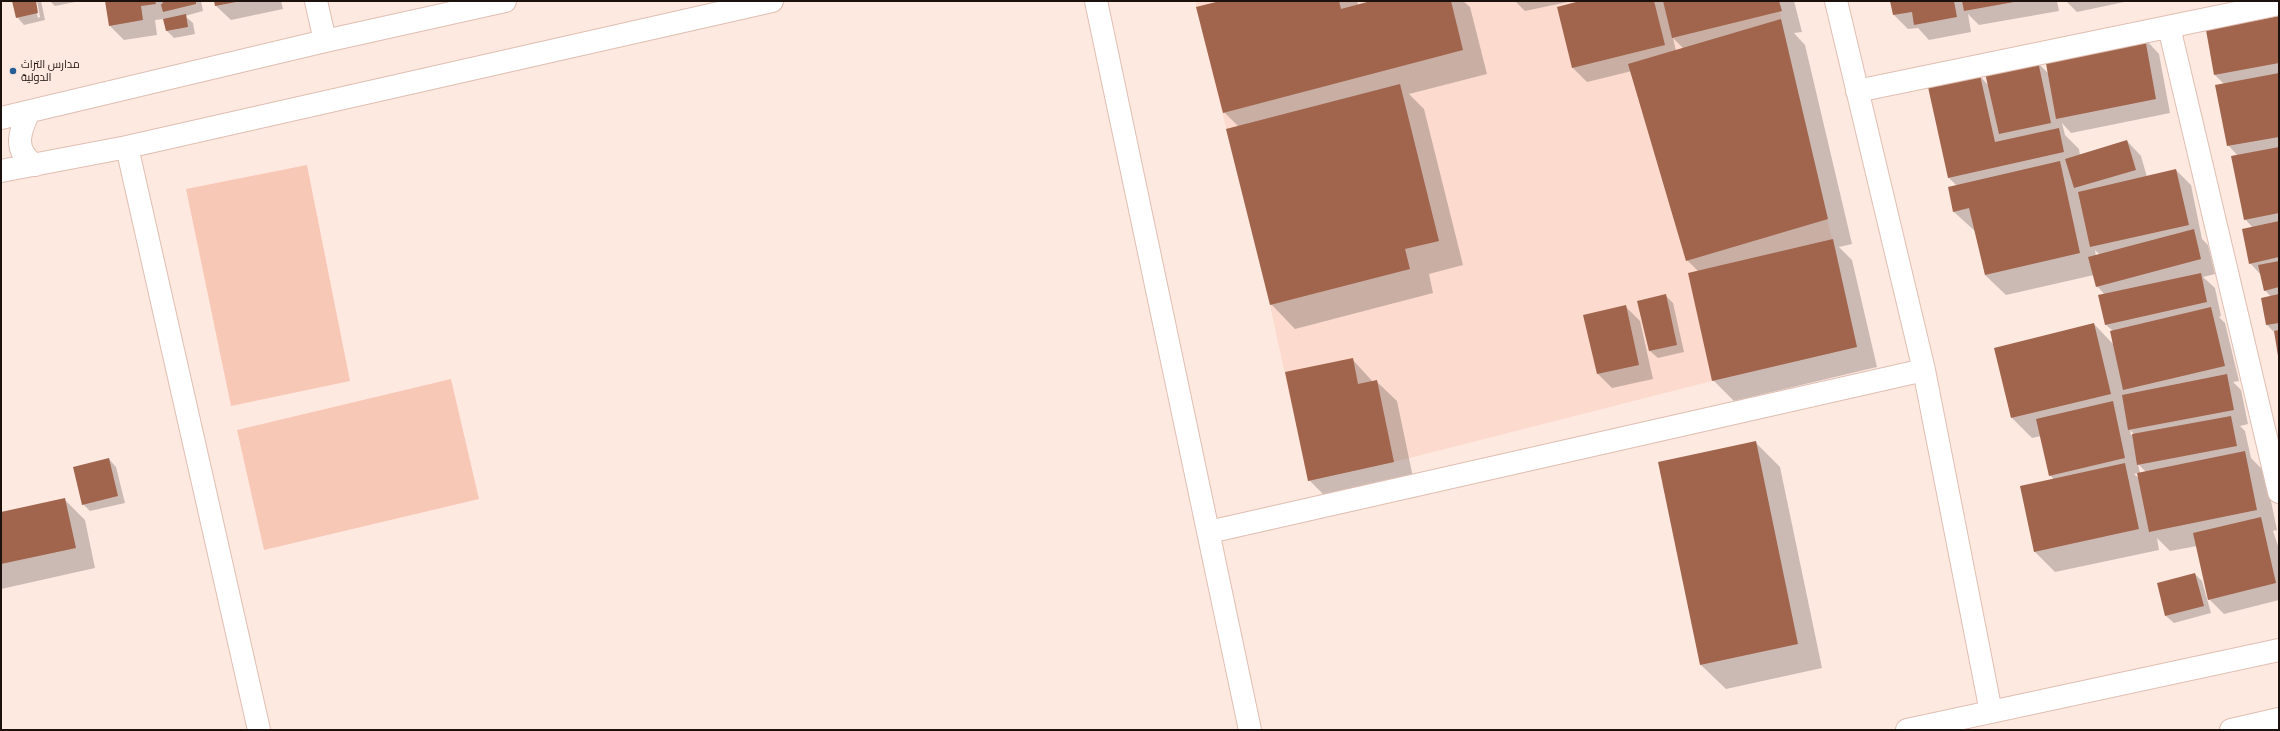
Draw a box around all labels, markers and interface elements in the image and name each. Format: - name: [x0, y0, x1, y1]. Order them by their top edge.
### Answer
- place label: مدارس التراث الدولية: [21, 58, 80, 84]
- marker: مدارس التراث الدولية: [8, 66, 18, 76]

